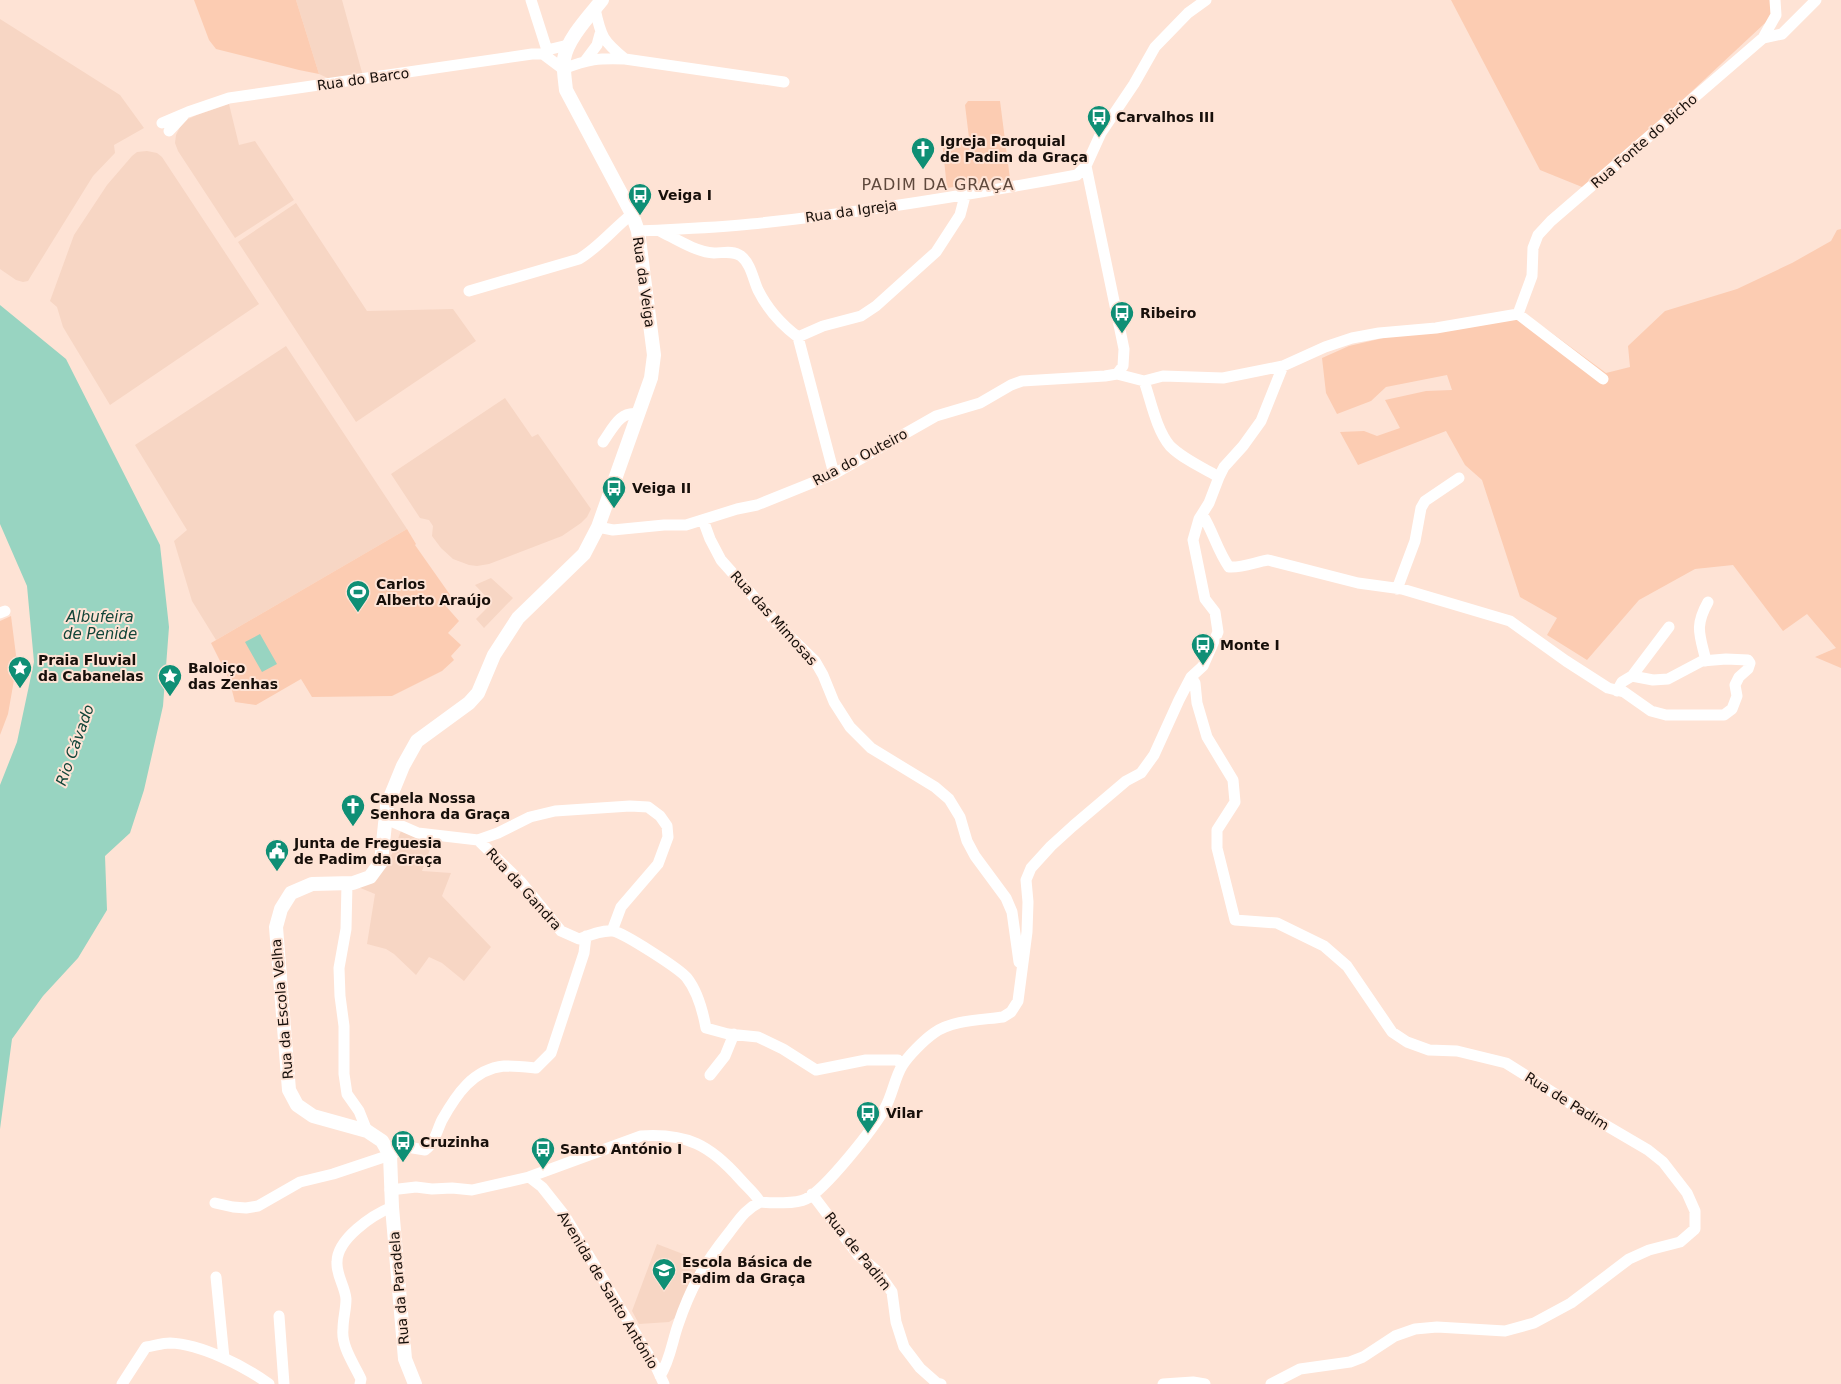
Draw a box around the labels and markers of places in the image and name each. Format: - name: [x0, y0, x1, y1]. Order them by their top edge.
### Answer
- bus stop icon: Carvalhos III: [1086, 104, 1112, 138]
- place label: Carvalhos III: [1116, 109, 1214, 125]
- place label: Igreja Paroquial de Padim da Graça: [940, 133, 1088, 165]
- church icon: Igreja Paroquial de Padim da Graça: [910, 136, 936, 170]
- bus stop icon: Veiga I: [627, 182, 653, 216]
- place label: Veiga I: [658, 187, 712, 203]
- bus stop icon: Ribeiro: [1109, 300, 1135, 334]
- place label: Ribeiro: [1140, 305, 1197, 321]
- bus stop icon: Veiga II: [601, 475, 627, 509]
- place label: Veiga II: [632, 480, 691, 496]
- place label: Carlos Alberto Araújo: [376, 576, 491, 608]
- sports icon: Carlos Alberto Araújo: [345, 579, 371, 613]
- bus stop icon: Monte I: [1190, 632, 1216, 666]
- place label: Monte I: [1220, 637, 1280, 653]
- place label: Praia Fluvial da Cabanelas: [38, 652, 144, 684]
- place icon: Praia Fluvial da Cabanelas: [7, 655, 33, 689]
- place label: Baloiço das Zenhas: [188, 660, 278, 692]
- place icon: Baloiço das Zenhas: [157, 663, 183, 697]
- place label: Capela Nossa Senhora da Graça: [370, 790, 510, 822]
- church icon: Capela Nossa Senhora da Graça: [340, 793, 366, 827]
- place label: Junta de Freguesia de Padim da Graça: [293, 835, 442, 867]
- public building icon: Junta de Freguesia de Padim da Graça: [264, 838, 290, 872]
- bus stop icon: Vilar: [855, 1100, 881, 1134]
- place label: Vilar: [886, 1105, 923, 1121]
- bus stop icon: Cruzinha: [390, 1129, 416, 1163]
- place label: Cruzinha: [420, 1134, 489, 1150]
- bus stop icon: Santo António I: [530, 1136, 556, 1170]
- place label: Santo António I: [560, 1141, 682, 1157]
- place label: Escola Básica de Padim da Graça: [682, 1254, 812, 1286]
- school or university icon: Escola Básica de Padim da Graça: [651, 1257, 677, 1291]

